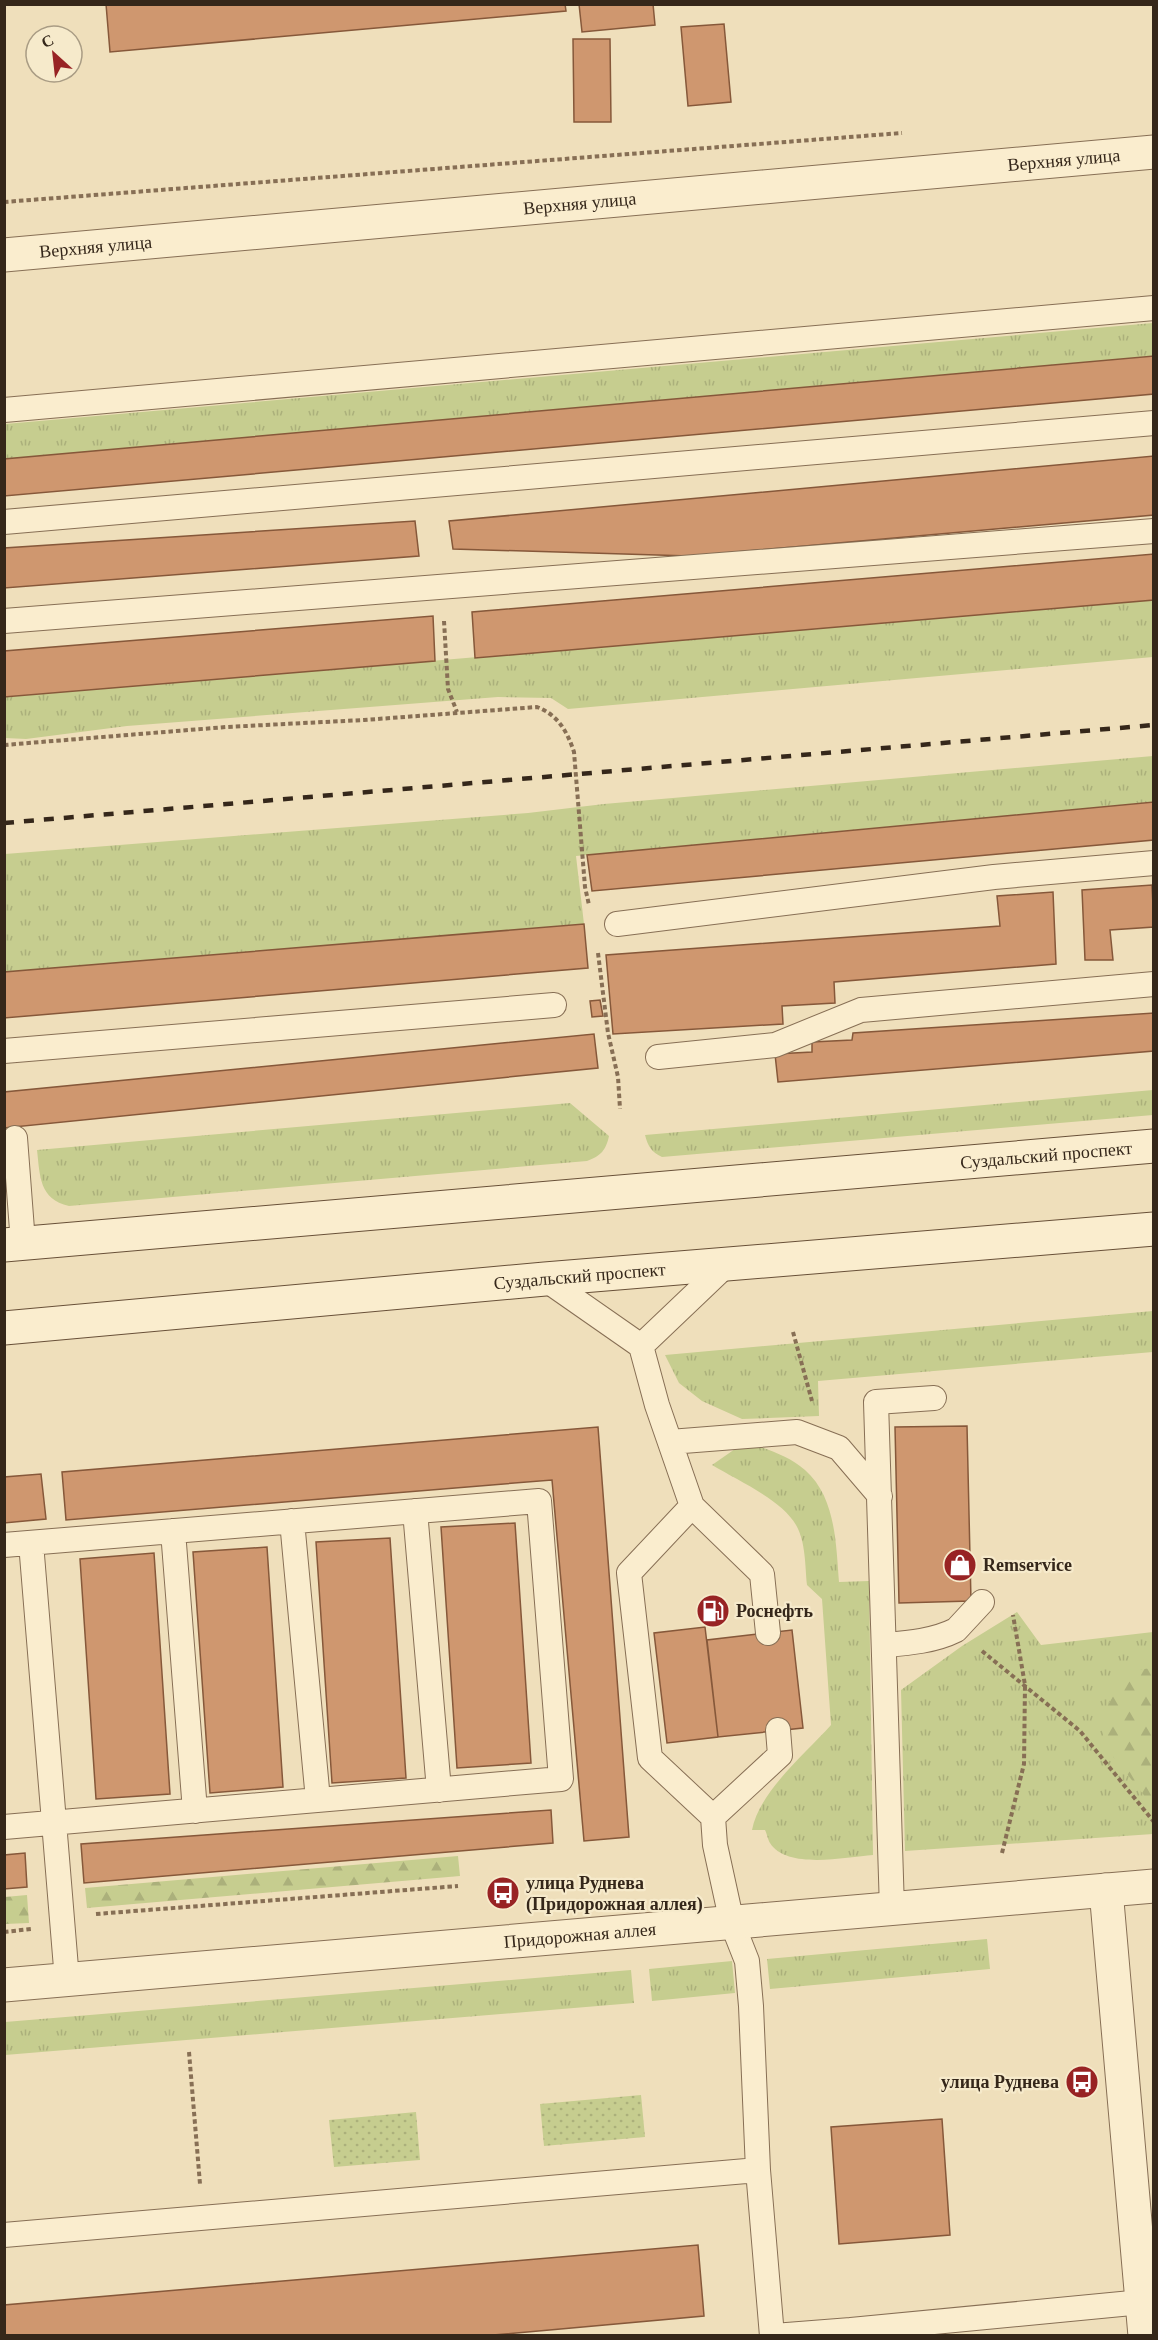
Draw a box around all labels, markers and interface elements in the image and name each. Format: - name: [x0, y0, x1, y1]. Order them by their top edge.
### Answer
- north arrow: [24, 24, 84, 84]
- text: С: [38, 31, 56, 51]
- street label: Верхняя улица: [1006, 145, 1121, 175]
- street label: Верхняя улица: [522, 188, 637, 218]
- street label: Верхняя улица: [38, 232, 153, 262]
- street label: Суздальский проспект: [959, 1138, 1133, 1173]
- street label: Суздальский проспект: [493, 1259, 667, 1294]
- shop icon: Remservice: [942, 1547, 978, 1583]
- place label: Remservice: [983, 1555, 1072, 1575]
- fuel station icon: Роснефть: [695, 1593, 731, 1629]
- place label: Роснефть: [736, 1601, 813, 1621]
- place label: улица Руднева (Придорожная аллея): [526, 1873, 703, 1915]
- bus stop icon: улица Руднева (Придорожная аллея): [485, 1875, 521, 1911]
- street label: Придорожная аллея: [503, 1919, 657, 1952]
- bus stop icon: улица Руднева: [1064, 2064, 1100, 2100]
- place label: улица Руднева: [941, 2072, 1059, 2092]

